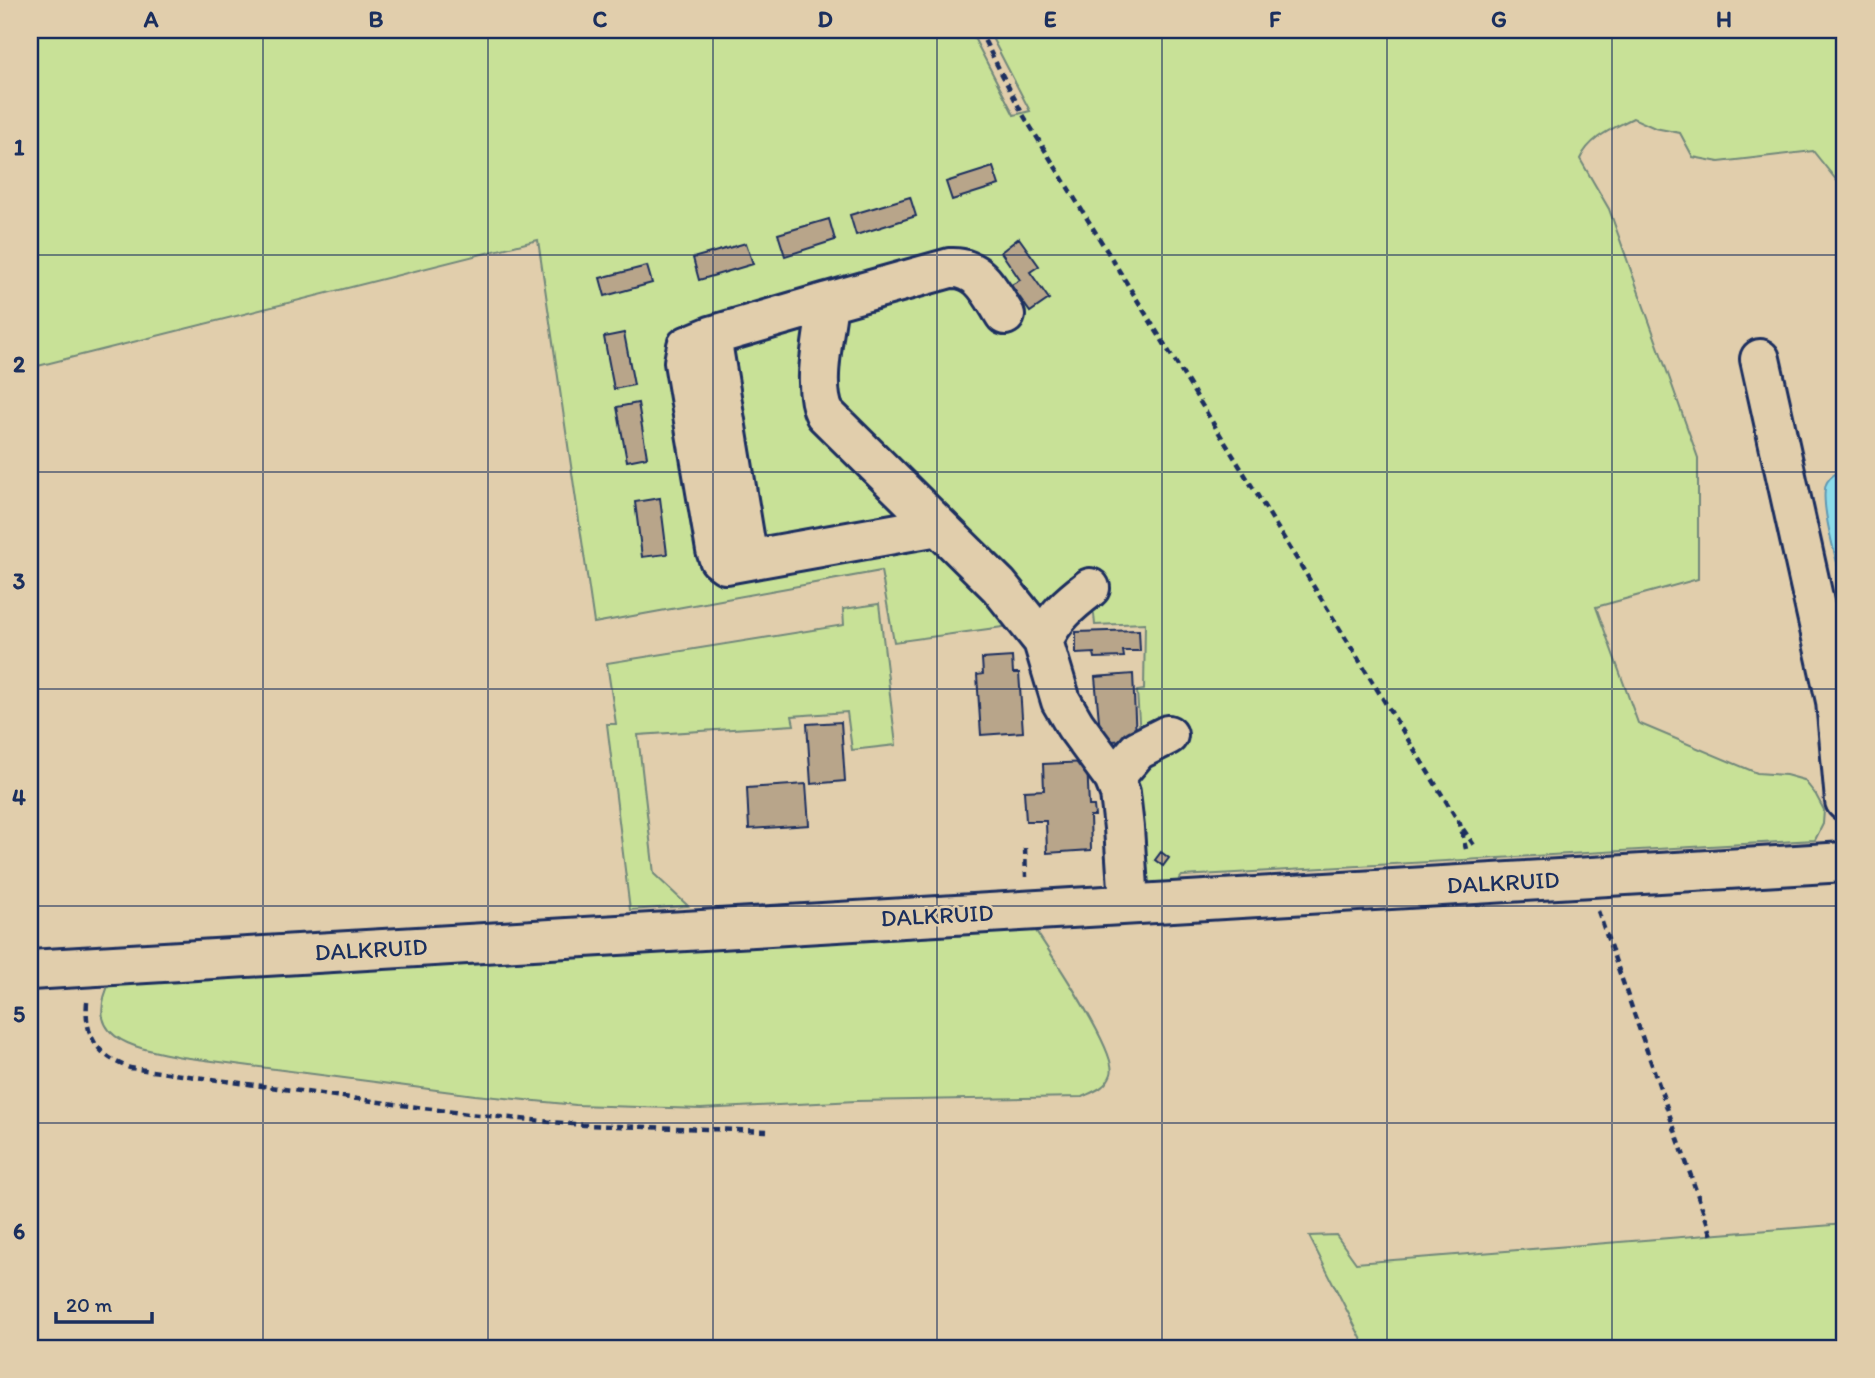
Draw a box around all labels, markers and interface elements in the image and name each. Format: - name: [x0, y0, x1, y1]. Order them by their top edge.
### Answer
- text: A: [143, 5, 159, 33]
- text: B: [369, 5, 384, 33]
- text: C: [593, 5, 608, 33]
- text: D: [817, 5, 833, 33]
- text: E: [1044, 5, 1057, 33]
- text: F: [1269, 5, 1282, 33]
- text: G: [1491, 5, 1507, 33]
- text: H: [1716, 5, 1732, 33]
- text: 1: [14, 133, 25, 161]
- text: 2: [13, 350, 26, 378]
- text: 3: [13, 567, 26, 595]
- text: 4: [12, 783, 26, 811]
- street label: DALKRUID: [1446, 865, 1560, 899]
- street label: DALKRUID: [880, 898, 994, 932]
- street label: DALKRUID: [314, 932, 428, 966]
- text: 5: [13, 1000, 25, 1028]
- text: 6: [13, 1217, 25, 1245]
- scale bar: [56, 1280, 152, 1324]
- text: 20 m: [66, 1292, 113, 1317]

